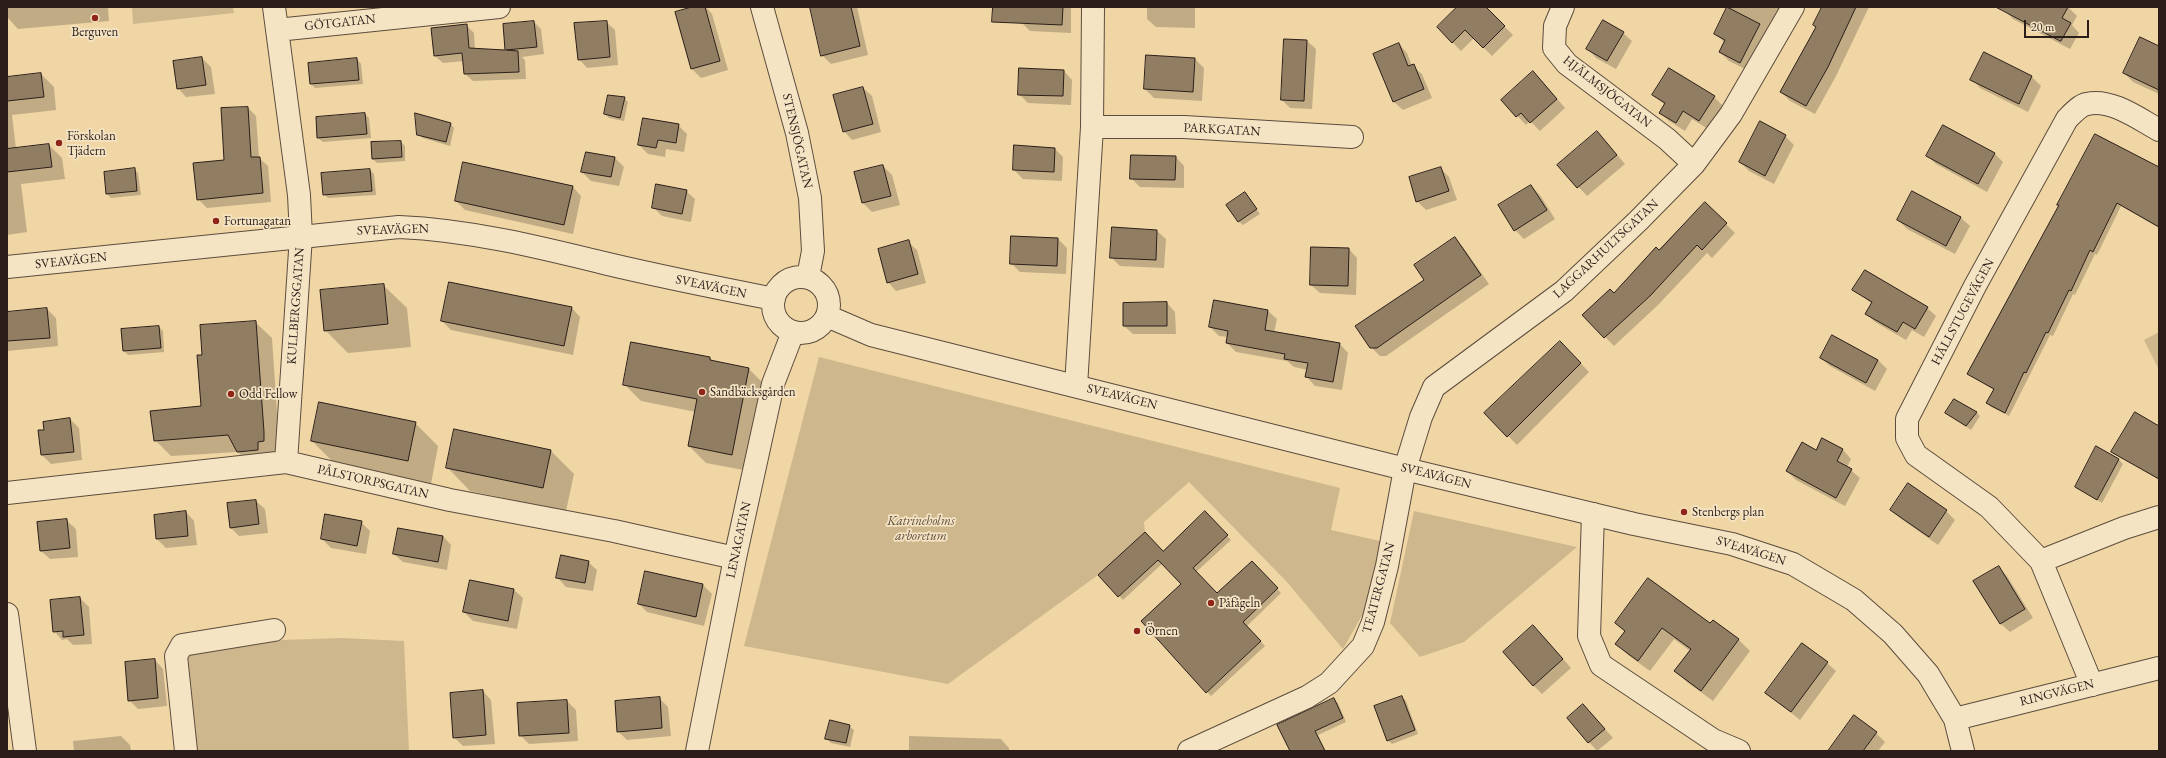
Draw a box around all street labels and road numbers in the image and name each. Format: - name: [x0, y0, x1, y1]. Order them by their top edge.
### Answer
- street label: GÖTGATAN: [304, 11, 376, 35]
- street label: HJÄLMSJÖGATAN: [1560, 53, 1654, 131]
- street label: STENSJÖGATAN: [779, 92, 815, 190]
- street label: PARKGATAN: [1183, 120, 1261, 140]
- street label: LAGGARHULTSGATAN: [1550, 196, 1662, 302]
- street label: SVEAVÄGEN: [357, 221, 429, 239]
- street label: KULLBERGSGATAN: [284, 247, 308, 365]
- street label: SVEAVÄGEN: [34, 249, 108, 273]
- street label: HÄLLSTUGEVÄGEN: [1928, 256, 1998, 368]
- street label: SVEAVÄGEN: [674, 272, 748, 302]
- street label: SVEAVÄGEN: [1085, 381, 1159, 413]
- street label: SVEAVÄGEN: [1399, 460, 1473, 492]
- street label: PÅLSTORPSGATAN: [316, 462, 430, 502]
- street label: LENAGATAN: [723, 500, 755, 580]
- street label: SVEAVÄGEN: [1714, 533, 1788, 569]
- street label: TEATERGATAN: [1359, 541, 1399, 635]
- street label: RINGVÄGEN: [2018, 676, 2096, 710]

